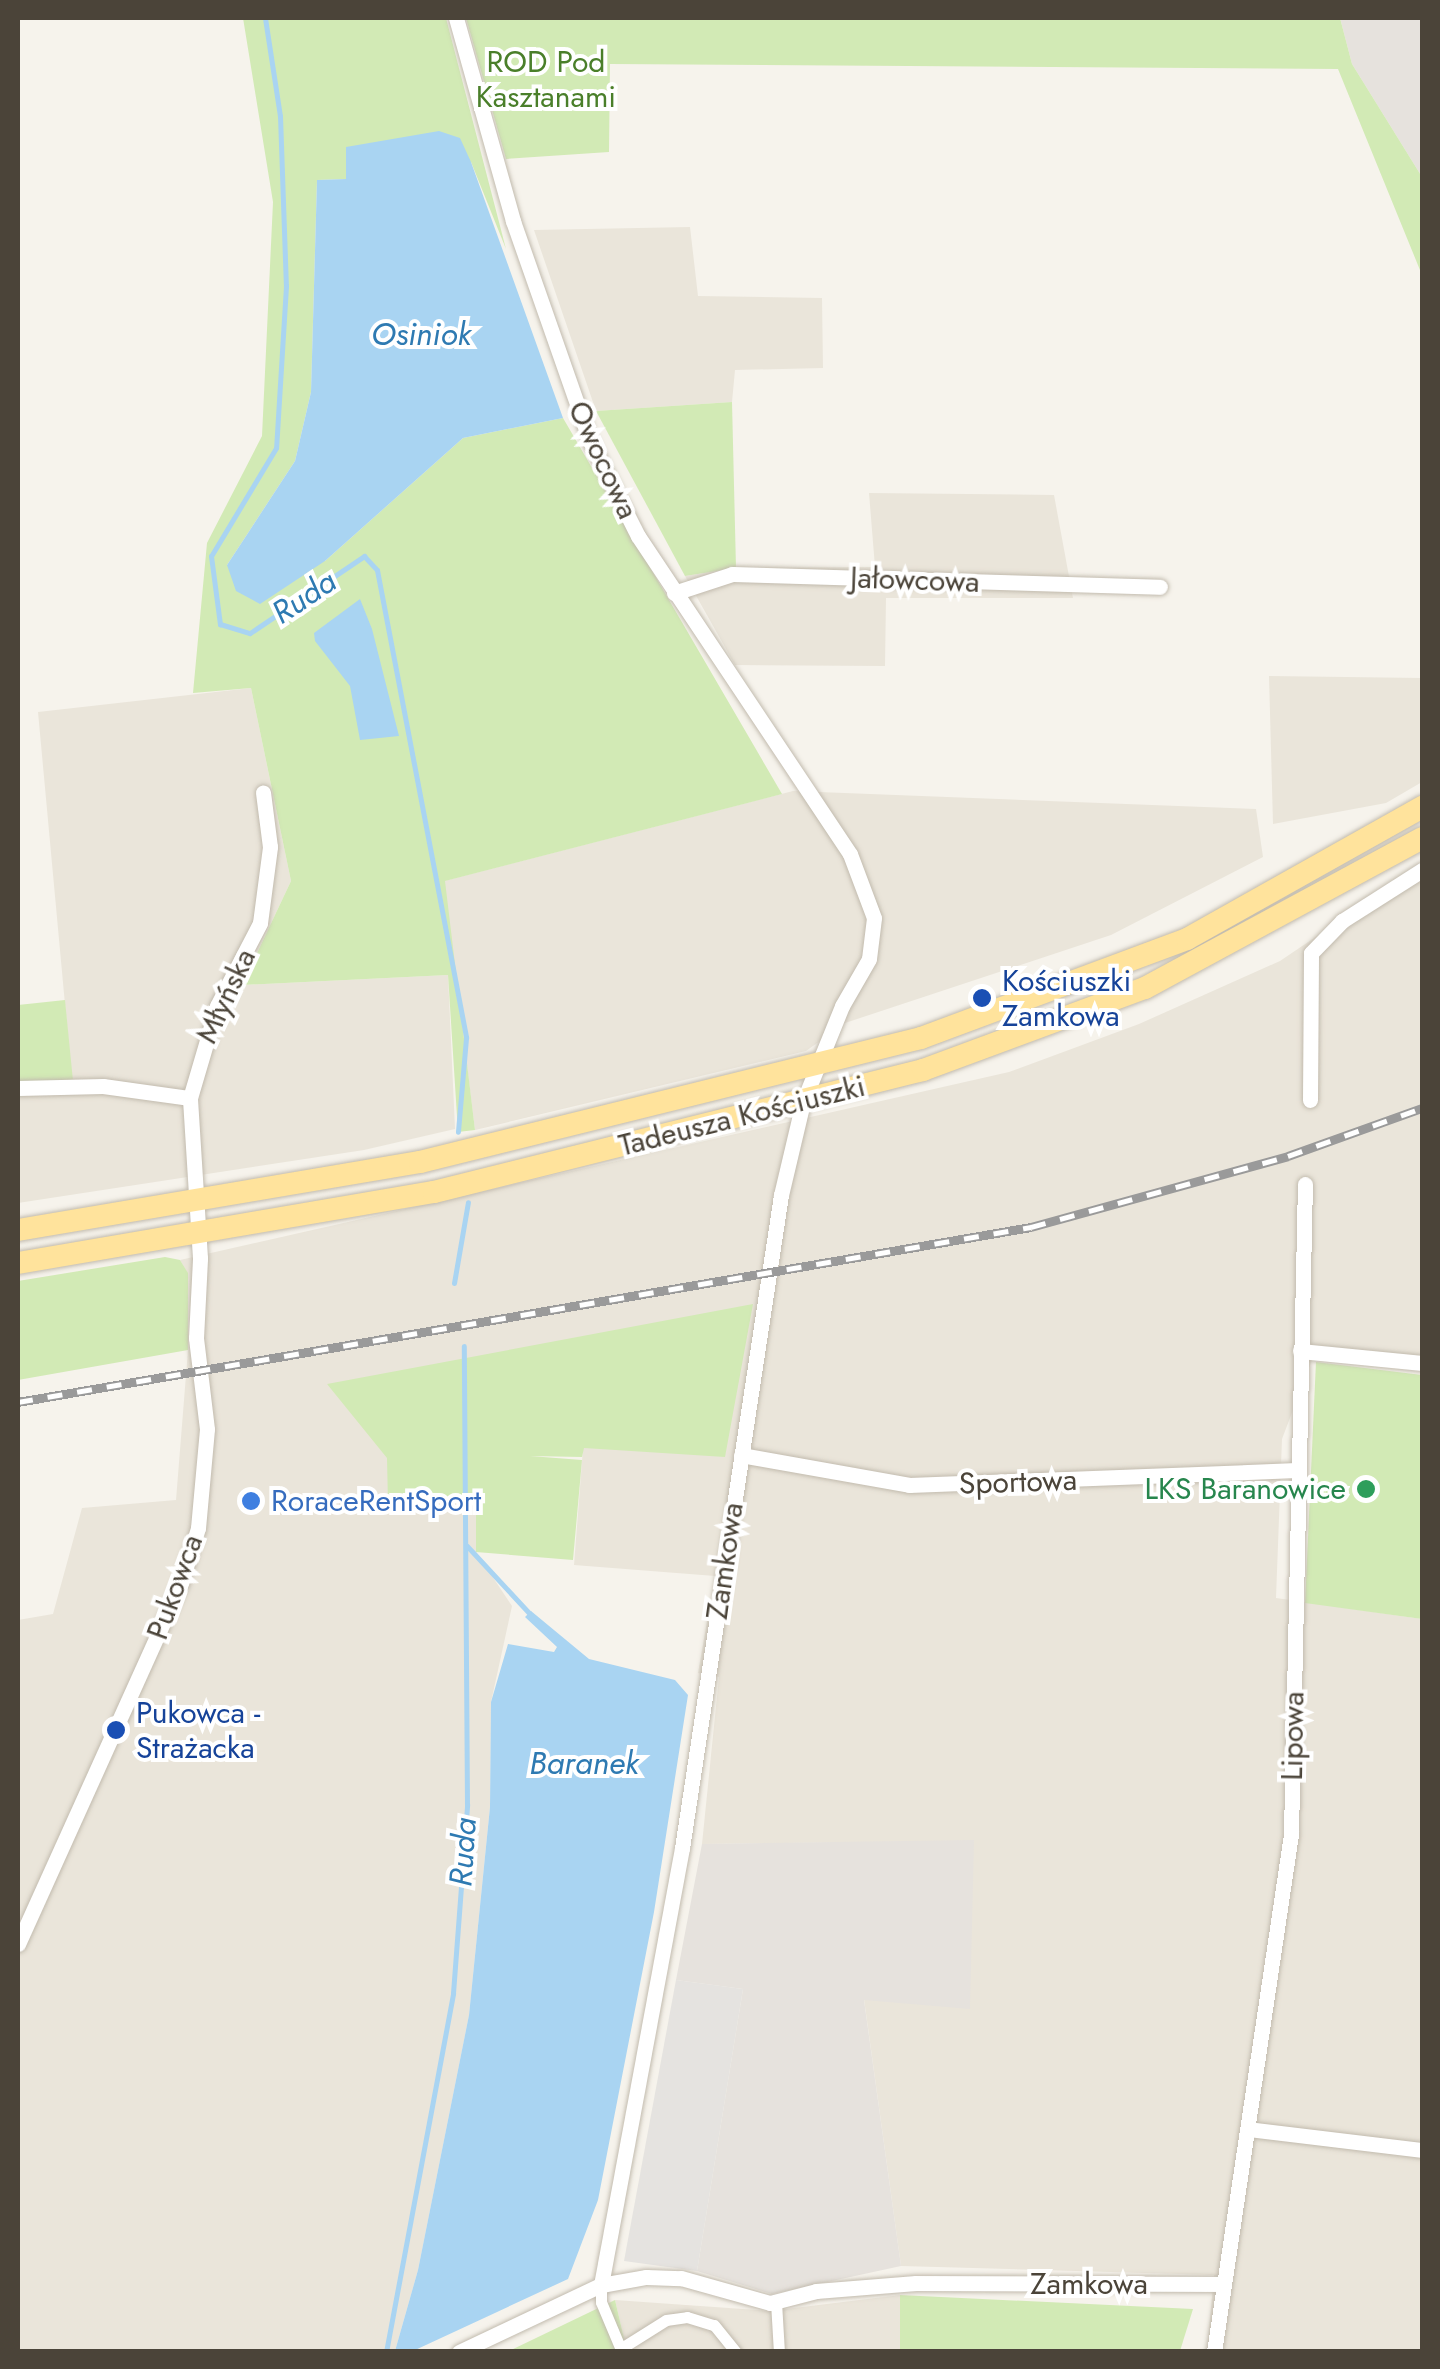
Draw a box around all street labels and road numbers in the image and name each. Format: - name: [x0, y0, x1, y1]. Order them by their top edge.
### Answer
- street label: Owocowa: [560, 395, 646, 525]
- street label: Jałowcowa: [850, 560, 980, 600]
- street label: Młyńska: [189, 943, 263, 1049]
- street label: Tadeusza Kościuszki: [615, 1068, 869, 1164]
- street label: Sportowa: [958, 1462, 1078, 1502]
- street label: Zamkowa: [699, 1500, 751, 1622]
- street label: Pukowca: [139, 1530, 211, 1644]
- street label: Lipowa: [1274, 1691, 1312, 1781]
- street label: Zamkowa: [1030, 2266, 1148, 2302]

